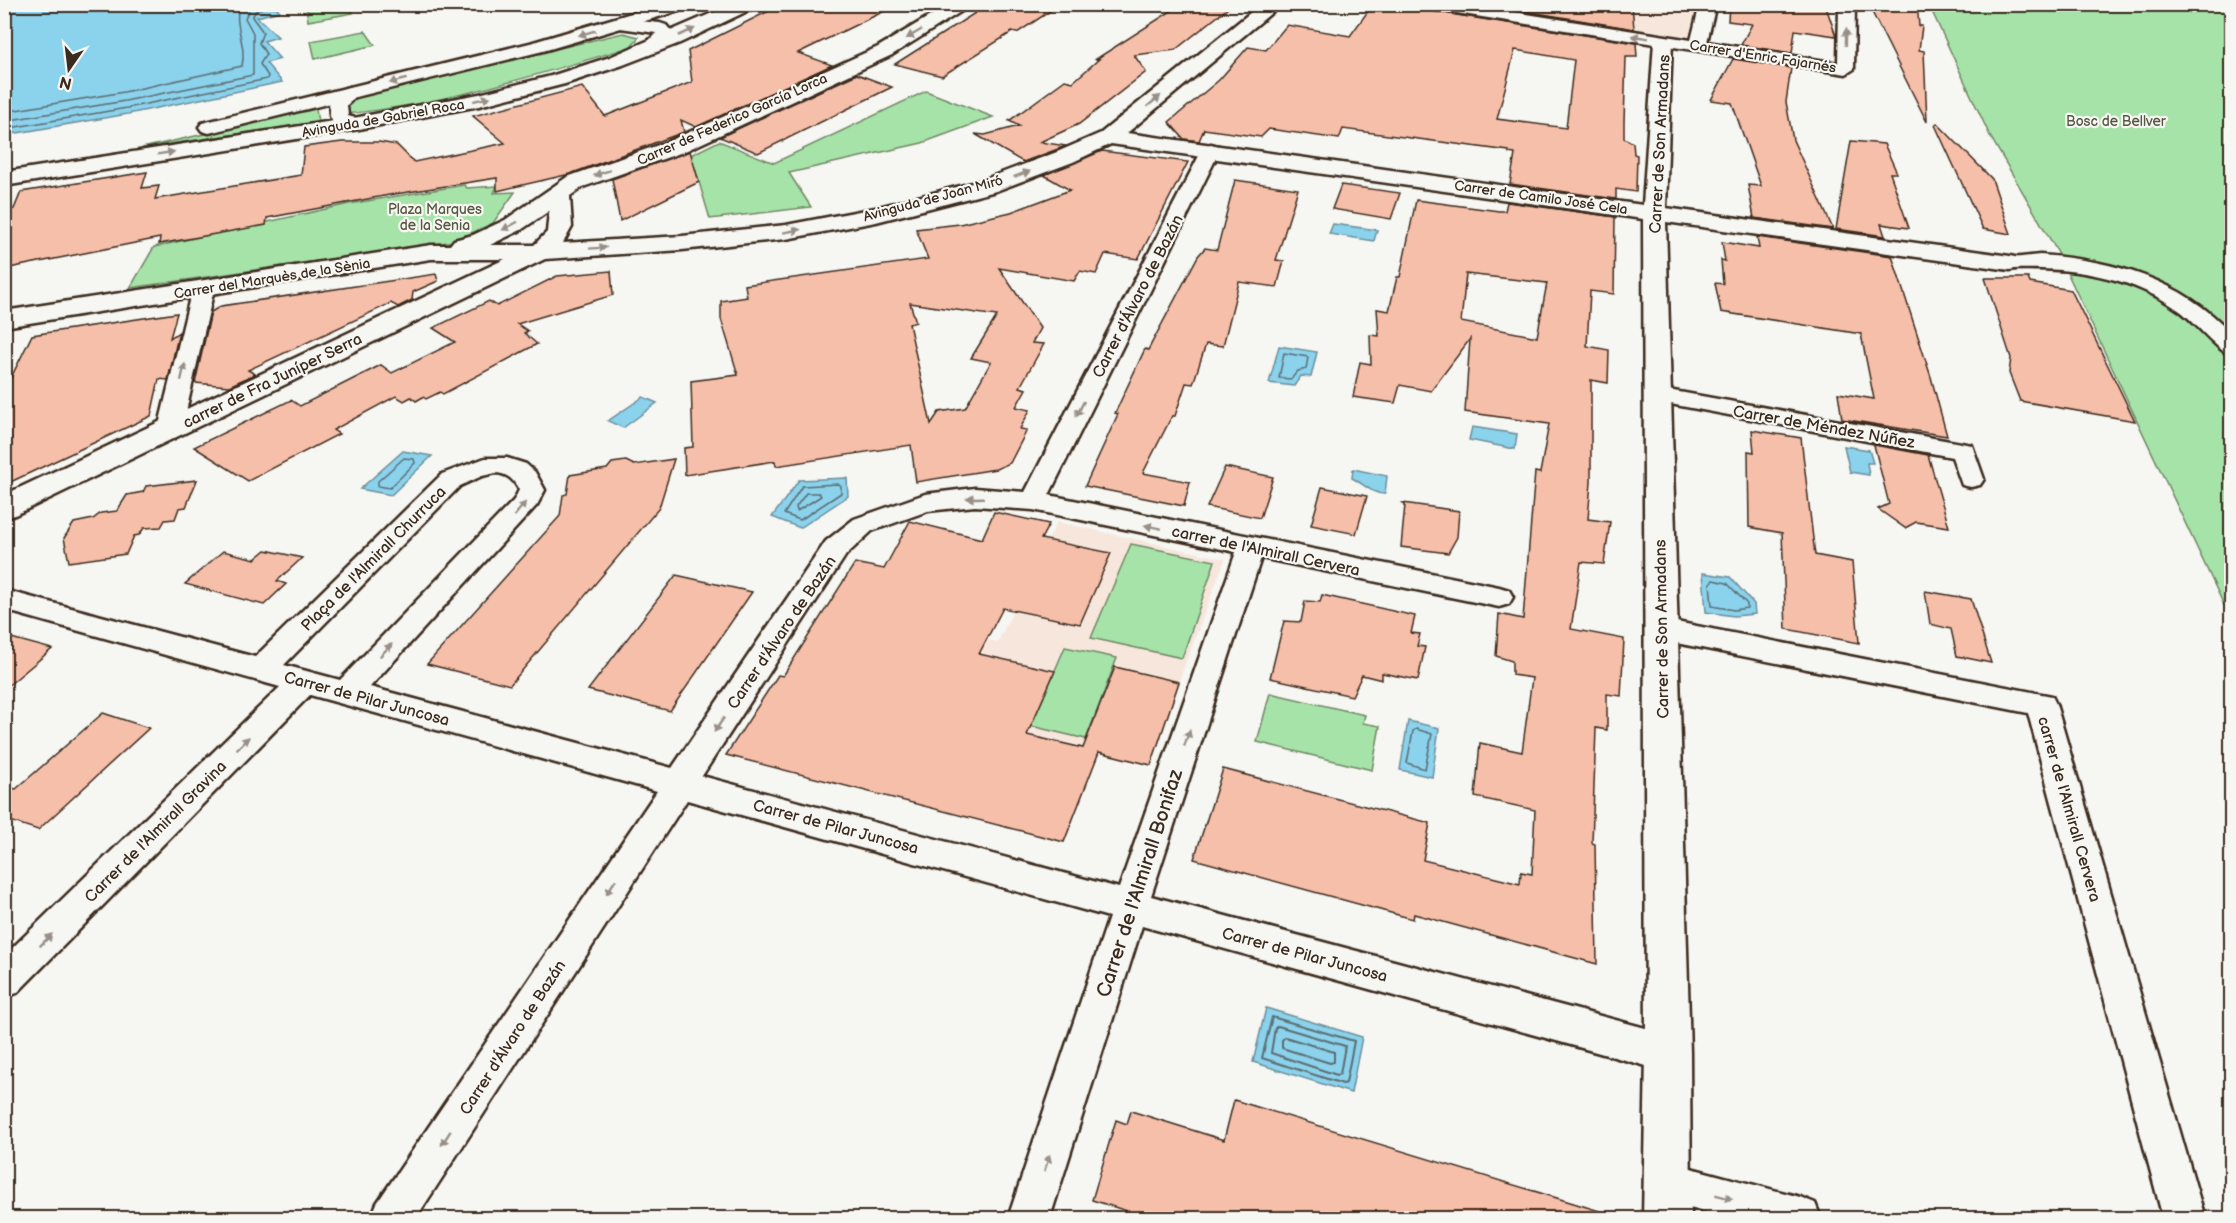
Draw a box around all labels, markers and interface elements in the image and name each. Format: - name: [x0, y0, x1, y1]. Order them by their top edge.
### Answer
- one-way arrow: [1841, 27, 1851, 46]
- one-way arrow: [679, 28, 696, 37]
- one-way arrow: [578, 29, 596, 38]
- one-way arrow: [905, 29, 922, 39]
- one-way arrow: [1631, 33, 1650, 42]
- street label: Carrer d'Enric Fajarnés: [1688, 37, 1837, 76]
- north arrow: [39, 39, 99, 99]
- street label: Carrer de Son Armadans: [1646, 54, 1675, 234]
- street label: Carrer de Federico García Lorca: [634, 70, 830, 169]
- text: N: [58, 71, 74, 93]
- one-way arrow: [389, 76, 407, 86]
- one-way arrow: [473, 94, 492, 104]
- one-way arrow: [1146, 95, 1162, 108]
- street label: Avinguda de Gabriel Roca: [300, 96, 466, 141]
- park label: Bosc de Bellver: [2066, 113, 2167, 130]
- one-way arrow: [157, 149, 176, 158]
- one-way arrow: [1013, 168, 1031, 178]
- one-way arrow: [593, 169, 611, 179]
- street label: Avinguda de Joan Miró: [862, 172, 1005, 225]
- street label: Carrer de Camilo José Cela: [1453, 177, 1629, 218]
- park label: Plaza Marques de la Senia: [388, 201, 482, 234]
- street label: Carrer d'Álvaro de Bazán: [1087, 211, 1188, 381]
- one-way arrow: [501, 221, 518, 231]
- one-way arrow: [783, 226, 802, 235]
- one-way arrow: [589, 243, 608, 253]
- street label: Carrer del Marquès de la Sènia: [173, 255, 372, 302]
- street label: carrer de Fra Juníper Serra: [180, 330, 365, 433]
- one-way arrow: [179, 363, 189, 381]
- one-way arrow: [1075, 400, 1085, 417]
- street label: Carrer de Méndez Núñez: [1731, 402, 1916, 453]
- street label: Plaça de l'Almirall Churruca: [298, 483, 450, 635]
- one-way arrow: [965, 493, 984, 502]
- one-way arrow: [513, 502, 526, 517]
- one-way arrow: [1144, 521, 1162, 531]
- street label: carrer de l'Almirall Cervera: [1170, 522, 1362, 581]
- street label: Carrer de Son Armadans: [1651, 539, 1674, 719]
- street label: Carrer d'Álvaro de Bazán: [722, 552, 841, 713]
- one-way arrow: [379, 643, 393, 658]
- street label: Carrer de Pilar Juncosa: [282, 668, 451, 731]
- street label: carrer de l'Almirall Cervera: [2033, 715, 2104, 904]
- one-way arrow: [713, 716, 725, 732]
- one-way arrow: [1183, 729, 1192, 747]
- one-way arrow: [236, 736, 250, 750]
- street label: Carrer de l'Almirall Gravina: [81, 757, 231, 907]
- street label: Carrer de l'Almirall Bonifaz: [1092, 766, 1188, 1000]
- street label: Carrer de Pilar Juncosa: [751, 796, 920, 859]
- one-way arrow: [606, 879, 617, 895]
- street label: Carrer de Pilar Juncosa: [1220, 924, 1389, 987]
- one-way arrow: [38, 933, 52, 947]
- street label: Carrer d'Álvaro de Bazán: [454, 956, 570, 1119]
- one-way arrow: [440, 1129, 452, 1145]
- one-way arrow: [1043, 1154, 1053, 1172]
- one-way arrow: [1715, 1193, 1733, 1203]

